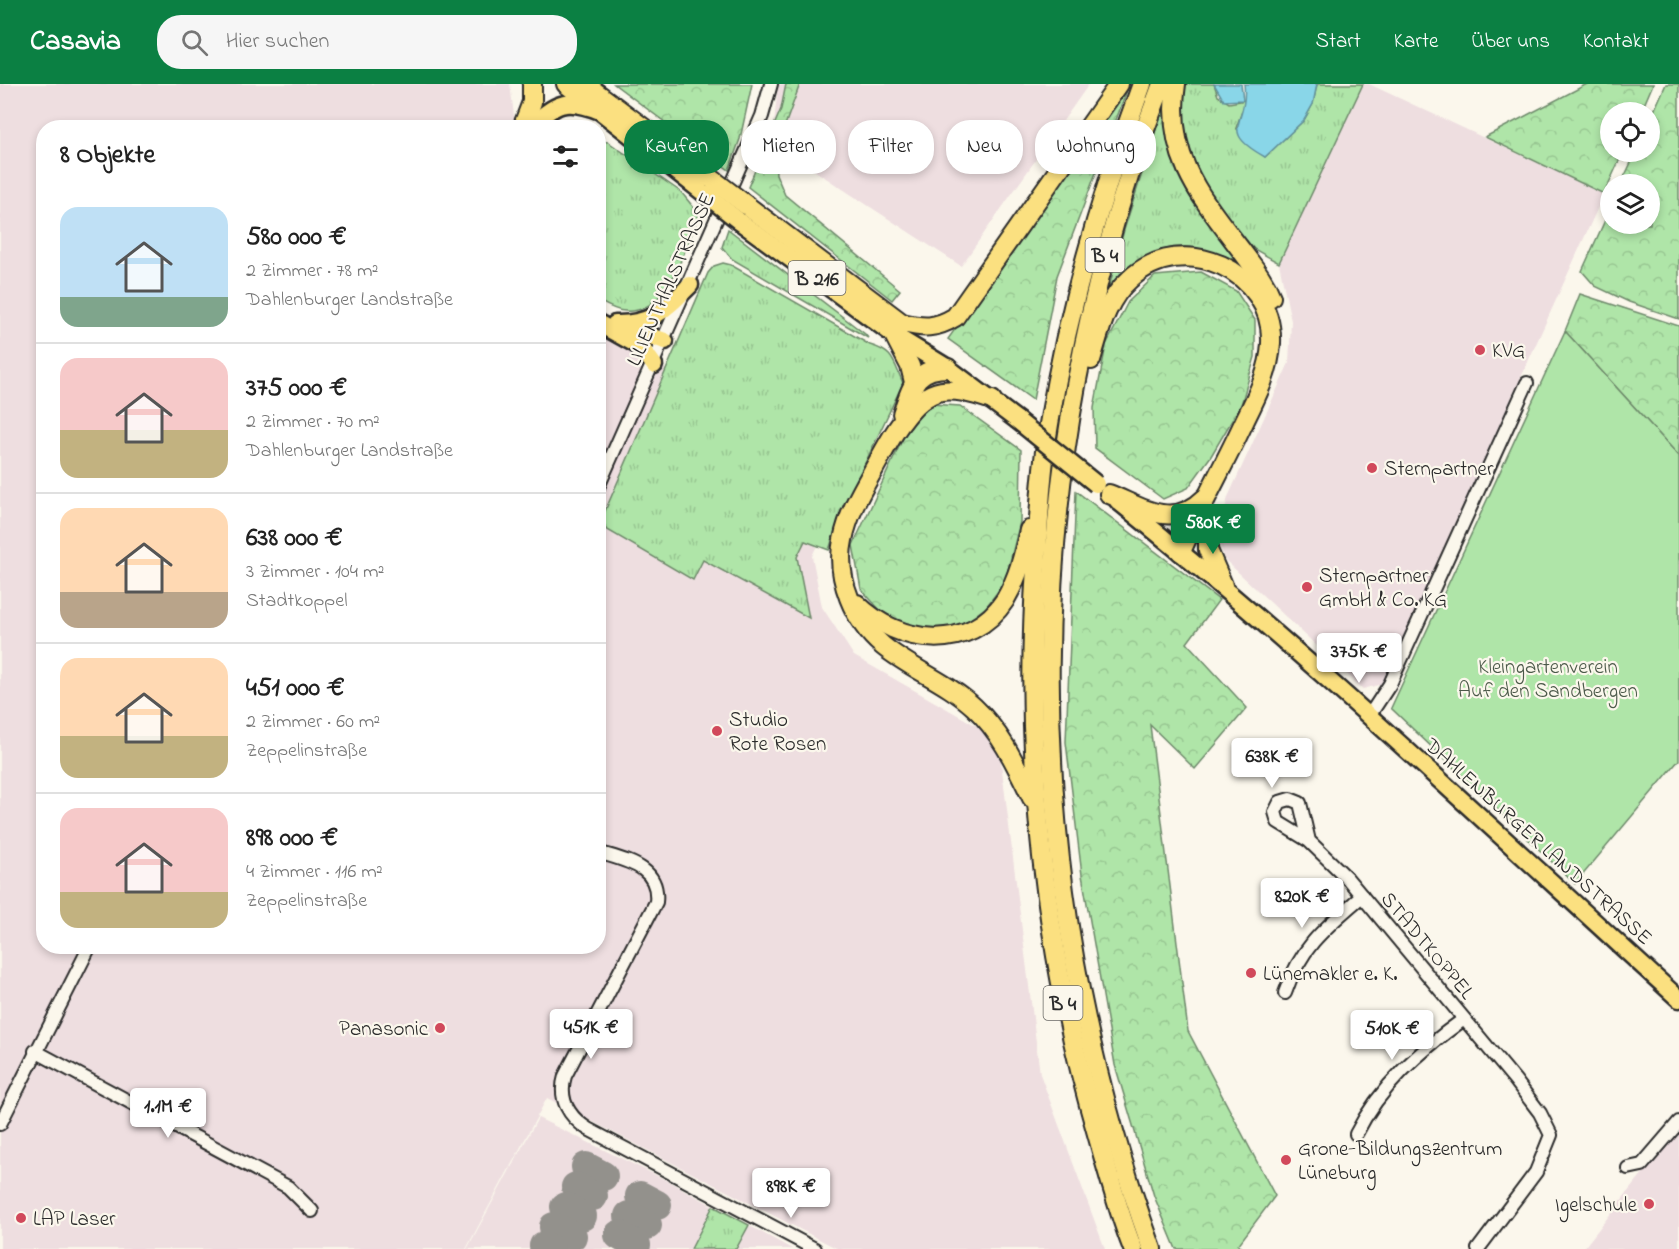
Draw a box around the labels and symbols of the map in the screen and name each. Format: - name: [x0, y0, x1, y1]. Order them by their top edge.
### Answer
- street label: LILIENTHALSTRASSE: [620, 188, 724, 371]
- road number: B 4: [1086, 238, 1124, 272]
- road number: B 216: [788, 261, 846, 295]
- place label: KVG: [1492, 337, 1525, 367]
- marker: KVG: [1473, 343, 1487, 357]
- place label: Sternpartner: [1384, 455, 1494, 485]
- marker: Sternpartner: [1365, 461, 1379, 475]
- pin: 580K €: [1164, 504, 1262, 555]
- place label: Sternpartner GmbH & Co. KG: [1319, 562, 1447, 616]
- marker: Sternpartner GmbH & Co. KG: [1300, 580, 1314, 594]
- pin: 375K €: [1310, 633, 1408, 684]
- park label: Kleingartenverein Auf den Sandbergen: [1458, 653, 1638, 709]
- place label: Studio Rote Rosen: [729, 706, 826, 760]
- marker: Studio Rote Rosen: [710, 724, 724, 738]
- street label: DAHLENBURGER LANDSTRASSE: [1416, 731, 1658, 953]
- pin: 638K €: [1223, 738, 1321, 789]
- pin: 820K €: [1253, 878, 1351, 929]
- street label: STADTKOPPEL: [1372, 886, 1481, 1007]
- place label: Lünemakler e. K.: [1263, 960, 1397, 990]
- marker: Lünemakler e. K.: [1244, 966, 1258, 980]
- road number: B 4: [1044, 986, 1082, 1020]
- pin: 451K €: [542, 1009, 640, 1060]
- pin: 510K €: [1343, 1010, 1441, 1061]
- place label: Panasonic: [339, 1015, 429, 1045]
- marker: Panasonic: [433, 1021, 447, 1035]
- pin: 1.1M €: [119, 1088, 217, 1139]
- place label: Grone-Bildungszentrum Lüneburg: [1298, 1135, 1502, 1191]
- marker: Grone-Bildungszentrum Lüneburg: [1279, 1153, 1293, 1167]
- pin: 898K €: [742, 1168, 840, 1219]
- place label: Igelschule: [1555, 1191, 1638, 1223]
- marker: Igelschule: [1642, 1197, 1656, 1211]
- place label: LAP Laser: [33, 1205, 116, 1235]
- marker: LAP Laser: [14, 1211, 28, 1225]

